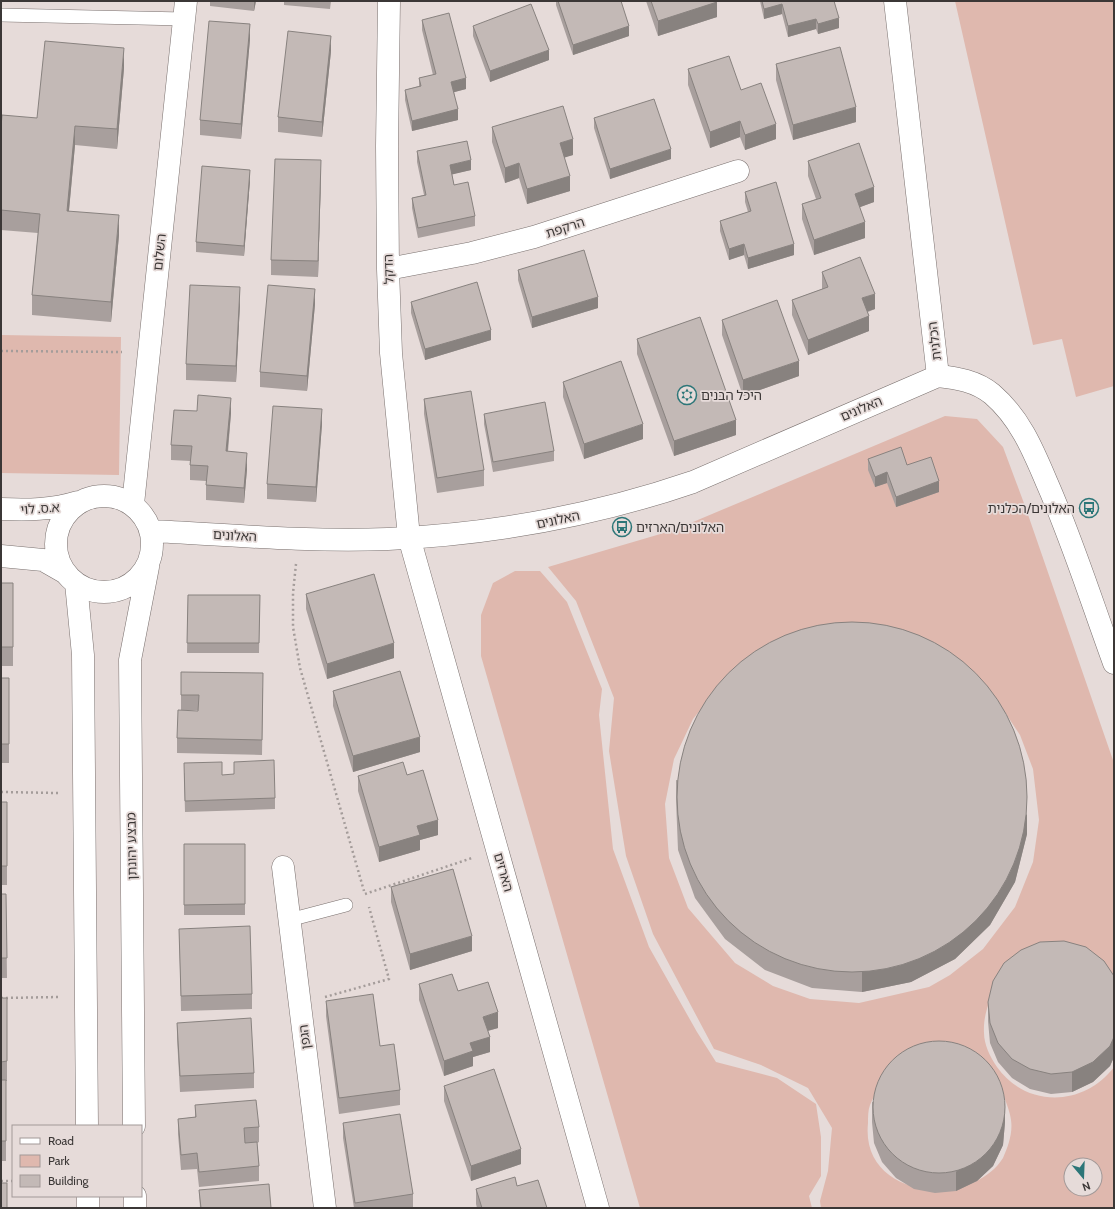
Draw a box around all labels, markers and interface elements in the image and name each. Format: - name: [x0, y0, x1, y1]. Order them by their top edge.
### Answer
- street label: הרקפת: [544, 213, 586, 241]
- street label: השלום: [149, 233, 169, 271]
- street label: הדקל: [379, 254, 397, 284]
- street label: הכלנית: [924, 321, 944, 361]
- synagogue icon: היכל הבנים: [676, 384, 698, 406]
- place label: היכל הבנים: [701, 387, 762, 403]
- street label: האלונים: [838, 392, 884, 424]
- bus stop icon: האלונים/הכלנית: [1078, 497, 1100, 519]
- street label: א.ס. לוי: [20, 499, 60, 517]
- place label: האלונים/הכלנית: [988, 500, 1075, 516]
- street label: האלונים: [535, 507, 581, 531]
- bus stop icon: האלונים/הארזים: [611, 516, 633, 538]
- place label: האלונים/הארזים: [636, 519, 724, 535]
- street label: האלונים: [213, 526, 257, 544]
- street label: מבצע יהונתן: [122, 812, 140, 880]
- street label: הארזים: [491, 851, 517, 893]
- street label: הגפן: [295, 1024, 313, 1050]
- legend: [12, 1125, 142, 1197]
- text: Road: [48, 1133, 74, 1148]
- text: Park: [48, 1153, 70, 1168]
- north arrow: [1063, 1157, 1103, 1197]
- text: Building: [48, 1173, 90, 1188]
- text: N: [1080, 1179, 1092, 1194]

